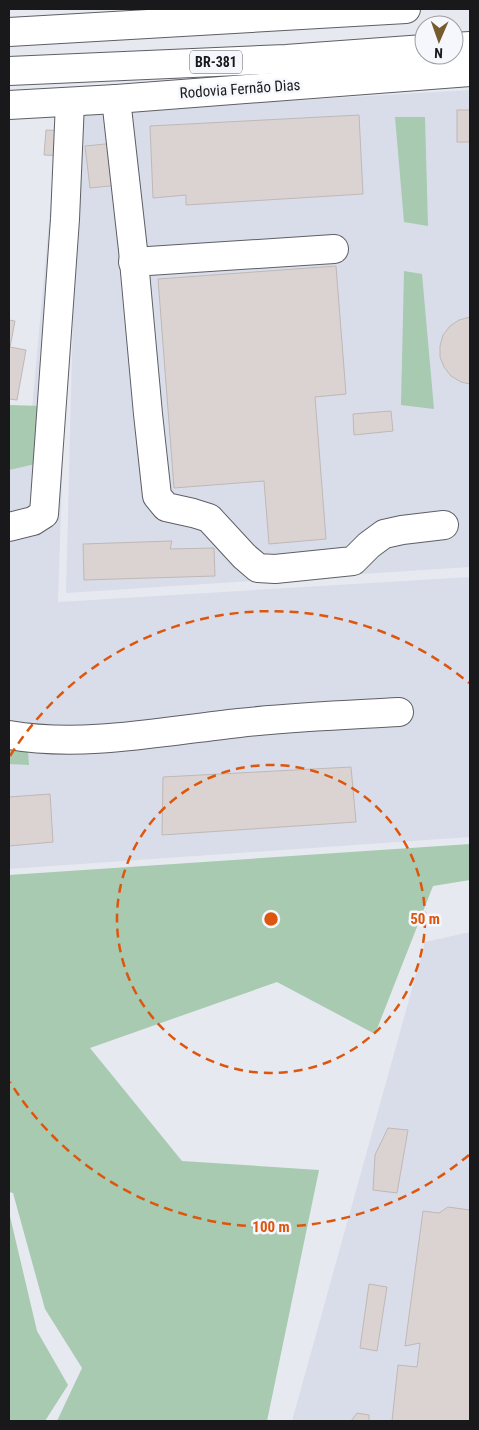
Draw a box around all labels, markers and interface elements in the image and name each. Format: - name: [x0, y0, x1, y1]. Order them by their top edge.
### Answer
- north arrow: [414, 15, 464, 65]
- text: N: [434, 45, 443, 61]
- road number: BR-381: [190, 51, 242, 74]
- street label: Rodovia Fernão Dias: [179, 76, 301, 102]
- centre of rings: [262, 910, 280, 928]
- text: 50 m: [410, 910, 440, 928]
- text: 100 m: [252, 1218, 290, 1236]

